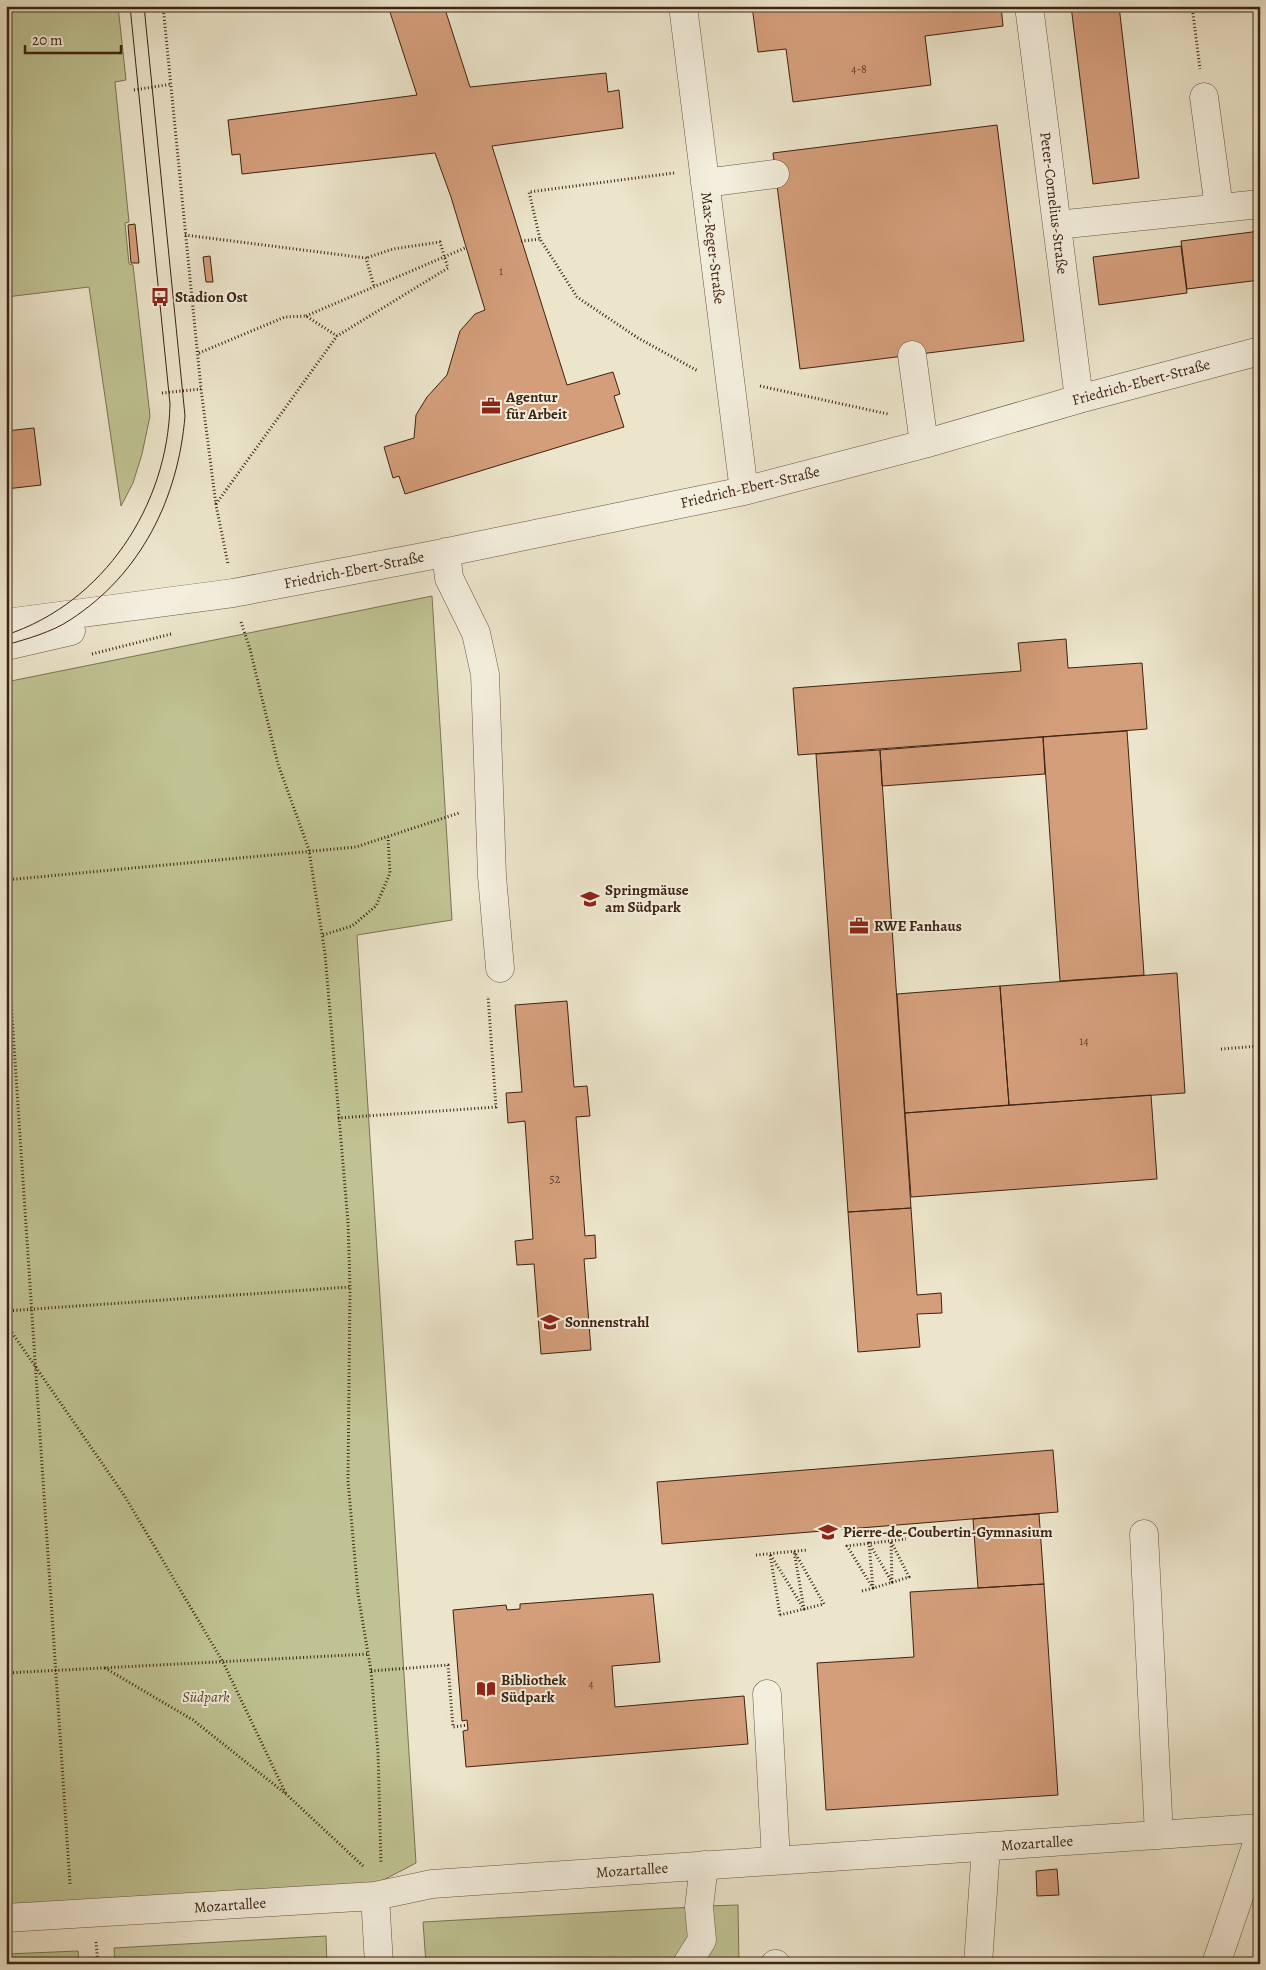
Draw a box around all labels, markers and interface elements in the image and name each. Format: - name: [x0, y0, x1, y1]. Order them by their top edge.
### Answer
- scale bar: [25, 22, 121, 54]
- text: 20 m: [32, 30, 63, 50]
- house number: 4-8: [851, 61, 867, 77]
- street label: Peter-Cornelius-Straße: [1035, 131, 1073, 276]
- street label: Max-Reger-Straße: [696, 191, 730, 306]
- house number: 1: [499, 263, 503, 279]
- bus stop icon: Stadion Ost: [149, 286, 171, 308]
- place label: Stadion Ost: [175, 287, 248, 307]
- street label: Friedrich-Ebert-Straße: [1070, 354, 1213, 410]
- place label: Agentur für Arbeit: [505, 387, 567, 424]
- office icon: Agentur für Arbeit: [480, 395, 502, 417]
- street label: Friedrich-Ebert-Straße: [678, 461, 822, 513]
- street label: Friedrich-Ebert-Straße: [282, 547, 426, 593]
- place label: Springmäuse am Südpark: [605, 880, 689, 917]
- school or university icon: Springmäuse am Südpark: [579, 888, 601, 910]
- office icon: RWE Fanhaus: [848, 915, 870, 937]
- place label: RWE Fanhaus: [874, 916, 962, 936]
- house number: 14: [1079, 1033, 1089, 1049]
- house number: 52: [550, 1171, 561, 1187]
- school or university icon: Sonnenstrahl: [539, 1311, 561, 1333]
- place label: Sonnenstrahl: [565, 1312, 649, 1332]
- school or university icon: Pierre-de-Coubertin-Gymnasium: [817, 1521, 839, 1543]
- place label: Pierre-de-Coubertin-Gymnasium: [843, 1522, 1053, 1542]
- place label: Bibliothek Südpark: [501, 1670, 566, 1707]
- house number: 4: [588, 1676, 594, 1692]
- library icon: Bibliothek Südpark: [475, 1678, 497, 1700]
- park label: Südpark: [182, 1687, 230, 1707]
- street label: Mozartallee: [1000, 1830, 1074, 1855]
- street label: Mozartallee: [595, 1857, 669, 1882]
- street label: Mozartallee: [193, 1892, 267, 1917]

